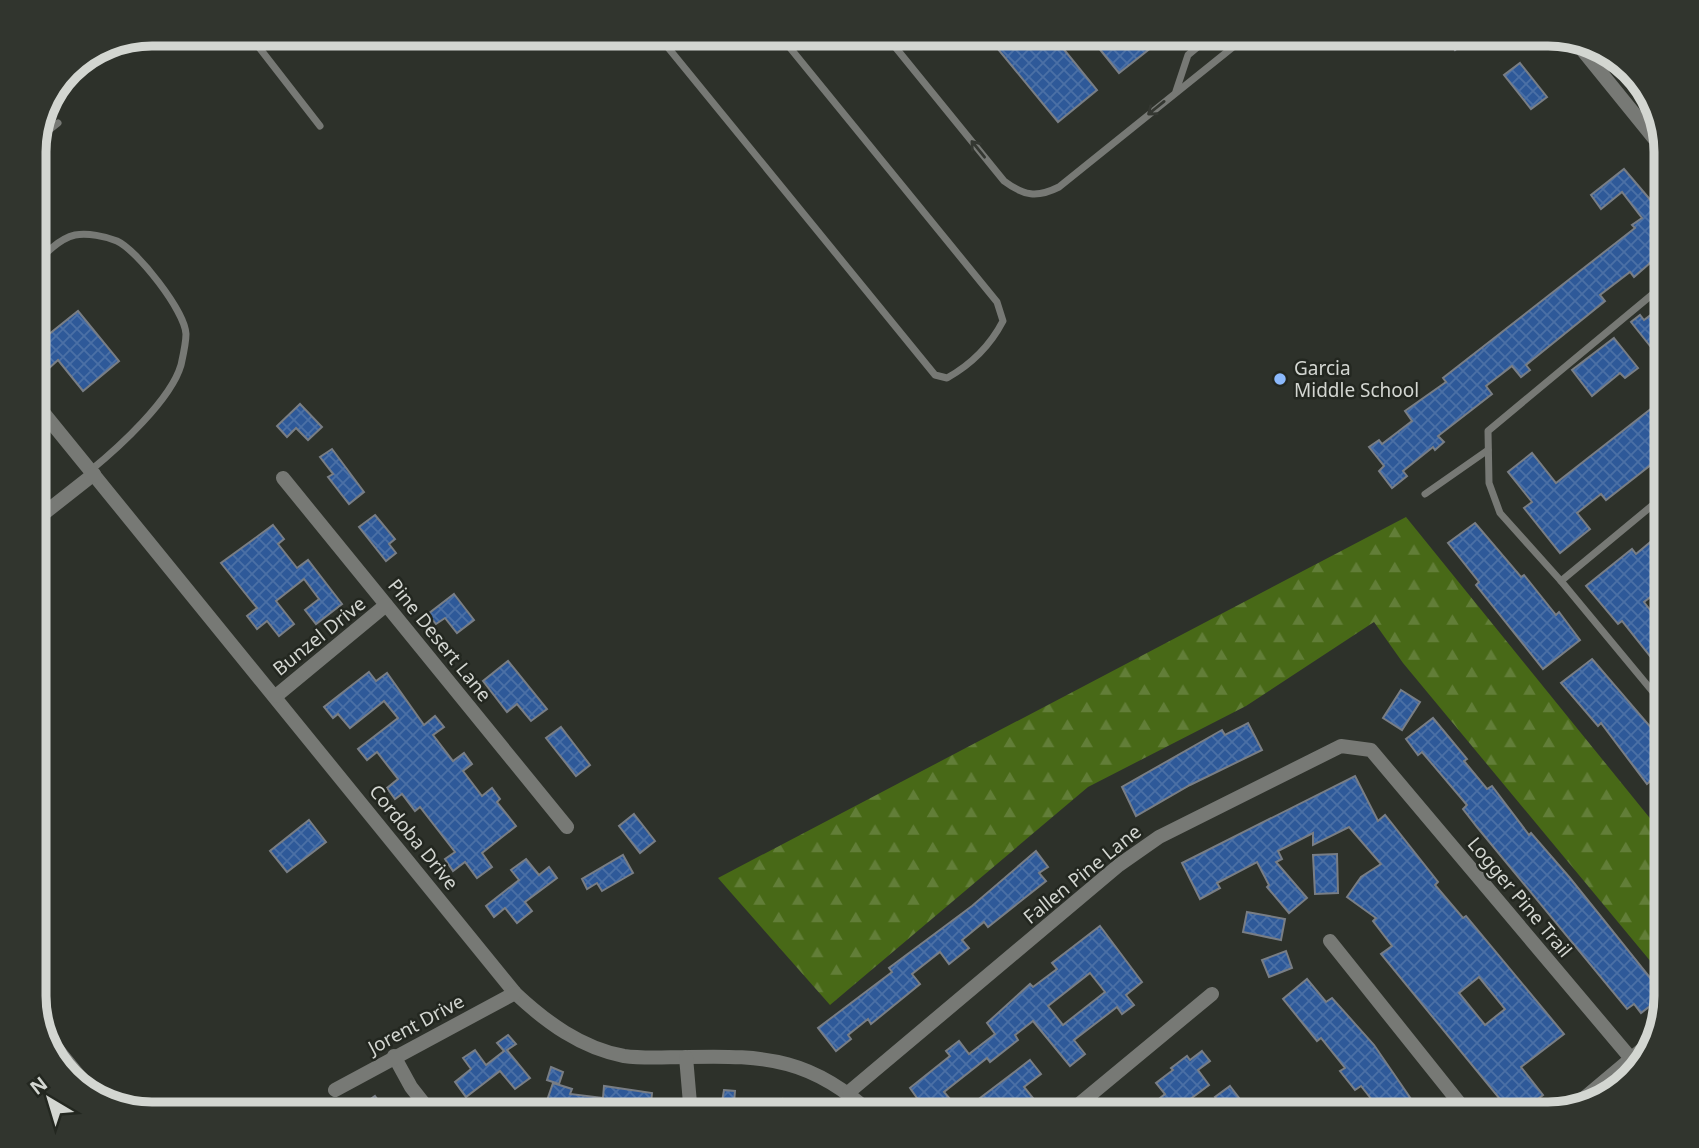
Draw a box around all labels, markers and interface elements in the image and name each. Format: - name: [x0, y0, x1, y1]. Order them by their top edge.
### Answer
- one-way arrow: [1147, 100, 1165, 115]
- one-way arrow: [970, 140, 986, 158]
- place label: Garcia Middle School: [1294, 355, 1419, 403]
- marker: Garcia Middle School: [1272, 371, 1288, 387]
- street label: Pine Desert Lane: [382, 573, 498, 707]
- street label: Bunzel Drive: [267, 591, 371, 681]
- street label: Cordoba Drive: [363, 779, 465, 895]
- street label: Fallen Pine Lane: [1018, 818, 1146, 930]
- street label: Logger Pine Trail: [1462, 831, 1578, 963]
- street label: Jorent Drive: [362, 988, 469, 1061]
- north arrow: [14, 1064, 84, 1134]
- text: N: [24, 1071, 53, 1101]

